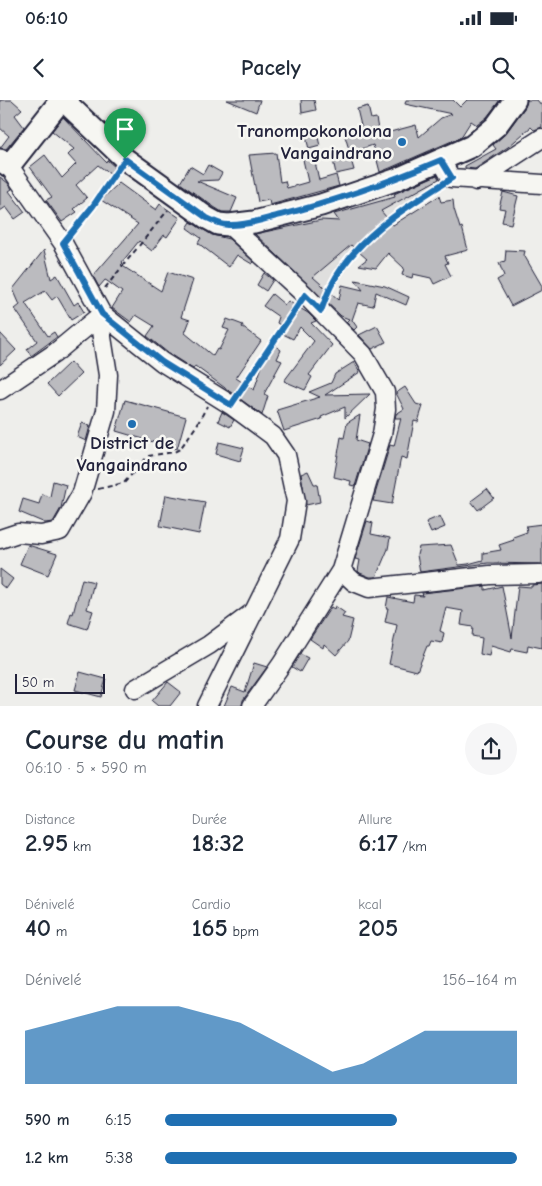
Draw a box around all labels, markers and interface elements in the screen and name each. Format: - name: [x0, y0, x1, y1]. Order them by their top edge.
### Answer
- text: 06:10: [25, 7, 68, 29]
- icon: back: [25, 54, 53, 82]
- icon: search: [489, 54, 517, 82]
- text: Pacely: [241, 55, 301, 81]
- pin: [104, 108, 146, 159]
- icon: arrive: [111, 115, 139, 143]
- place label: Tranompokonolona Vangaindrano: [237, 120, 392, 164]
- marker: Tranompokonolona Vangaindrano: [396, 136, 408, 148]
- marker: District de Vangaindrano: [126, 418, 138, 430]
- place label: District de Vangaindrano: [76, 432, 188, 476]
- scale bar: [15, 671, 105, 694]
- text: 50 m: [22, 674, 54, 691]
- button: share: [465, 723, 517, 775]
- text: Course du matin: [25, 724, 225, 756]
- text: 06:10 · 5 × 590 m: [25, 759, 147, 777]
- text: Distance: [25, 811, 75, 828]
- text: Durée: [192, 811, 227, 828]
- text: Allure: [358, 811, 392, 828]
- text: 2.95: [25, 828, 68, 857]
- text: 18:32: [192, 828, 244, 857]
- text: 6:17: [358, 828, 398, 857]
- text: km: [68, 838, 91, 855]
- text: /km: [398, 838, 427, 855]
- text: Dénivelé: [25, 896, 74, 913]
- text: Cardio: [192, 896, 231, 913]
- text: kcal: [358, 896, 382, 913]
- text: 40: [25, 913, 51, 942]
- text: 165: [192, 913, 228, 942]
- text: 205: [358, 913, 398, 942]
- text: m: [51, 923, 67, 940]
- text: bpm: [228, 923, 259, 940]
- text: Dénivelé: [25, 971, 81, 989]
- text: 156–164 m: [442, 971, 517, 989]
- text: 590 m: [25, 1111, 69, 1129]
- text: 6:15: [105, 1111, 132, 1129]
- text: 1.2 km: [25, 1149, 68, 1167]
- text: 5:38: [105, 1149, 133, 1167]

